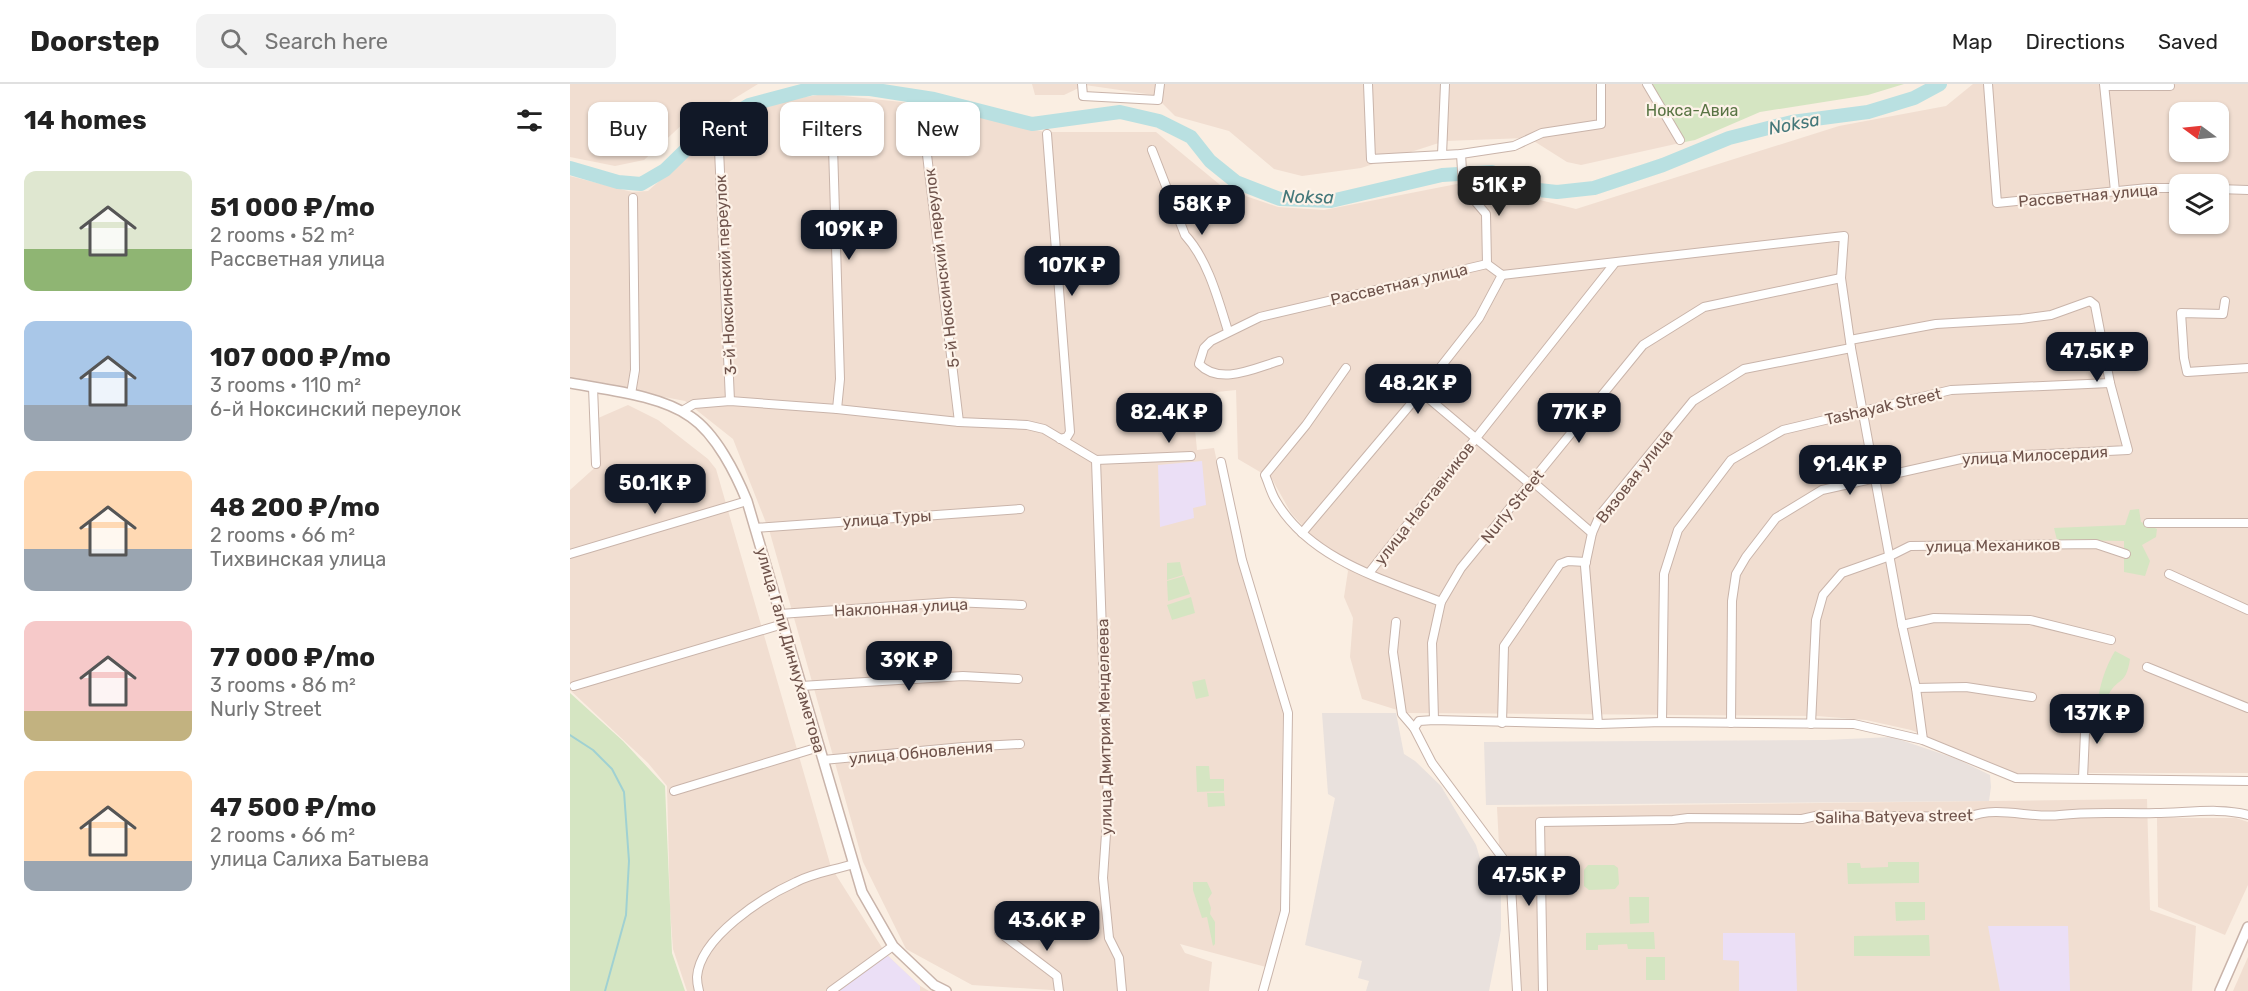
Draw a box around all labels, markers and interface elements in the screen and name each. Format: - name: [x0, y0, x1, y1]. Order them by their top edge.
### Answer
- search box: [196, 14, 616, 68]
- text: Doorstep: [30, 25, 160, 58]
- icon: search: [217, 25, 250, 58]
- text: Search here: [265, 28, 388, 55]
- text: Map: [1952, 29, 1993, 54]
- text: Directions: [2026, 29, 2125, 54]
- text: Saved: [2158, 29, 2218, 54]
- park label: Нокса-Авиа: [1646, 101, 1738, 120]
- chip: Buy: [588, 102, 668, 156]
- chip: Rent: [680, 102, 768, 156]
- chip: Filters: [780, 102, 884, 156]
- chip: New: [896, 102, 980, 156]
- north arrow: [2169, 102, 2229, 162]
- map controls: [2169, 102, 2229, 234]
- icon: filters: [513, 104, 546, 137]
- text: 14 homes: [24, 105, 147, 136]
- water label: Noksa: [1766, 108, 1822, 140]
- pin: 51K ₽: [1457, 166, 1541, 217]
- street label: 5-й Ноксинский переулок: [920, 167, 963, 369]
- text: 51K ₽: [1472, 173, 1526, 197]
- street label: 3-й Ноксинский переулок: [711, 174, 740, 376]
- button: layers: [2169, 174, 2229, 234]
- street label: Рассветная улица: [2017, 180, 2159, 211]
- pin: 58K ₽: [1160, 185, 1244, 236]
- water label: Noksa: [1282, 186, 1335, 208]
- text: 51 000 ₽/mo: [210, 192, 375, 223]
- text: 58K ₽: [1173, 192, 1231, 216]
- icon: home: [72, 195, 144, 267]
- pin: 109K ₽: [800, 210, 898, 261]
- text: 109K ₽: [815, 217, 883, 241]
- text: 2 rooms · 52 m²: [210, 223, 355, 247]
- pin: 107K ₽: [1023, 246, 1121, 297]
- text: Рассветная улица: [210, 247, 385, 271]
- text: 107K ₽: [1039, 253, 1105, 277]
- street label: Рассветная улица: [1329, 259, 1470, 310]
- pin: 47.5K ₽: [2042, 332, 2152, 383]
- text: 47.5K ₽: [2060, 339, 2134, 363]
- text: 107 000 ₽/mo: [210, 342, 391, 373]
- icon: home: [72, 345, 144, 417]
- pin: 48.2K ₽: [1363, 364, 1473, 415]
- text: 48.2K ₽: [1379, 371, 1457, 395]
- text: 3 rooms · 110 m²: [210, 373, 361, 397]
- street label: Tashayak Street: [1823, 384, 1943, 429]
- pin: 82.4K ₽: [1114, 393, 1224, 444]
- pin: 77K ₽: [1537, 393, 1621, 444]
- text: 6-й Ноксинский переулок: [210, 397, 461, 421]
- text: 82.4K ₽: [1130, 400, 1208, 424]
- text: 77K ₽: [1552, 400, 1606, 424]
- street label: Вязовая улица: [1592, 426, 1677, 527]
- street label: улица Наставников: [1370, 438, 1478, 569]
- street label: улица Милосердия: [1962, 442, 2109, 469]
- pin: 91.4K ₽: [1795, 445, 1905, 496]
- text: 91.4K ₽: [1813, 452, 1887, 476]
- pin: 50.1K ₽: [600, 464, 710, 515]
- street label: Nurly Street: [1477, 466, 1548, 547]
- text: 50.1K ₽: [619, 471, 691, 495]
- text: 48 200 ₽/mo: [210, 492, 380, 523]
- icon: home: [72, 495, 144, 567]
- street label: улица Туры: [842, 506, 932, 531]
- text: 2 rooms · 66 m²: [210, 523, 355, 547]
- street label: улица Механиков: [1925, 535, 2061, 556]
- street label: улица Гали Динмухаметова: [752, 545, 829, 755]
- text: Тихвинская улица: [210, 547, 386, 571]
- street label: Наклонная улица: [833, 594, 969, 621]
- street label: улица Дмитрия Менделеева: [1093, 618, 1116, 836]
- pin: 39K ₽: [867, 641, 951, 692]
- text: 77 000 ₽/mo: [210, 642, 375, 673]
- icon: home: [72, 645, 144, 717]
- text: 39K ₽: [880, 648, 938, 672]
- text: 3 rooms · 86 m²: [210, 673, 356, 697]
- pin: 137K ₽: [2048, 694, 2146, 745]
- text: Nurly Street: [210, 697, 322, 721]
- text: 137K ₽: [2064, 701, 2130, 725]
- street label: улица Обновления: [848, 737, 994, 768]
- text: 47 500 ₽/mo: [210, 792, 377, 823]
- icon: home: [72, 795, 144, 867]
- street label: Saliha Batyeva street: [1815, 806, 1973, 827]
- text: 2 rooms · 66 m²: [210, 823, 355, 847]
- text: улица Салиха Батыева: [210, 847, 429, 871]
- pin: 47.5K ₽: [1474, 856, 1584, 907]
- text: 47.5K ₽: [1492, 863, 1566, 887]
- pin: 43.6K ₽: [992, 901, 1102, 952]
- text: 43.6K ₽: [1008, 908, 1086, 932]

